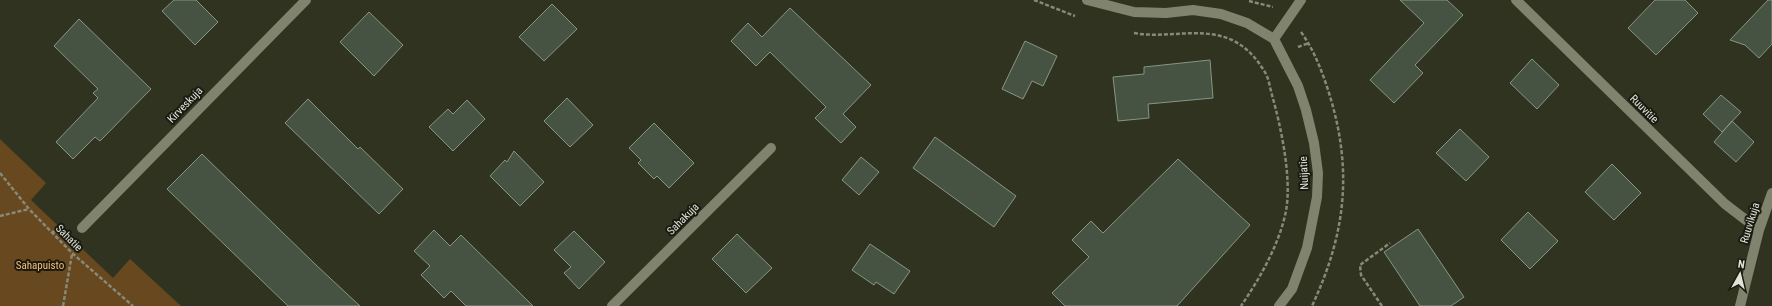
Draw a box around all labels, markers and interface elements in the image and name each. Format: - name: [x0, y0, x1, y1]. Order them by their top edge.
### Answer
- street label: Kirveskuja: [165, 84, 205, 126]
- street label: Ruuvitie: [1627, 92, 1661, 126]
- street label: Nuijatie: [1297, 156, 1311, 190]
- street label: Sahakuja: [664, 200, 702, 238]
- street label: Ruuvikuja: [1738, 201, 1762, 245]
- street label: Sahatie: [53, 222, 85, 254]
- north arrow: [1720, 254, 1760, 294]
- text: N: [1737, 258, 1746, 272]
- park label: Sahapuisto: [16, 259, 65, 272]

